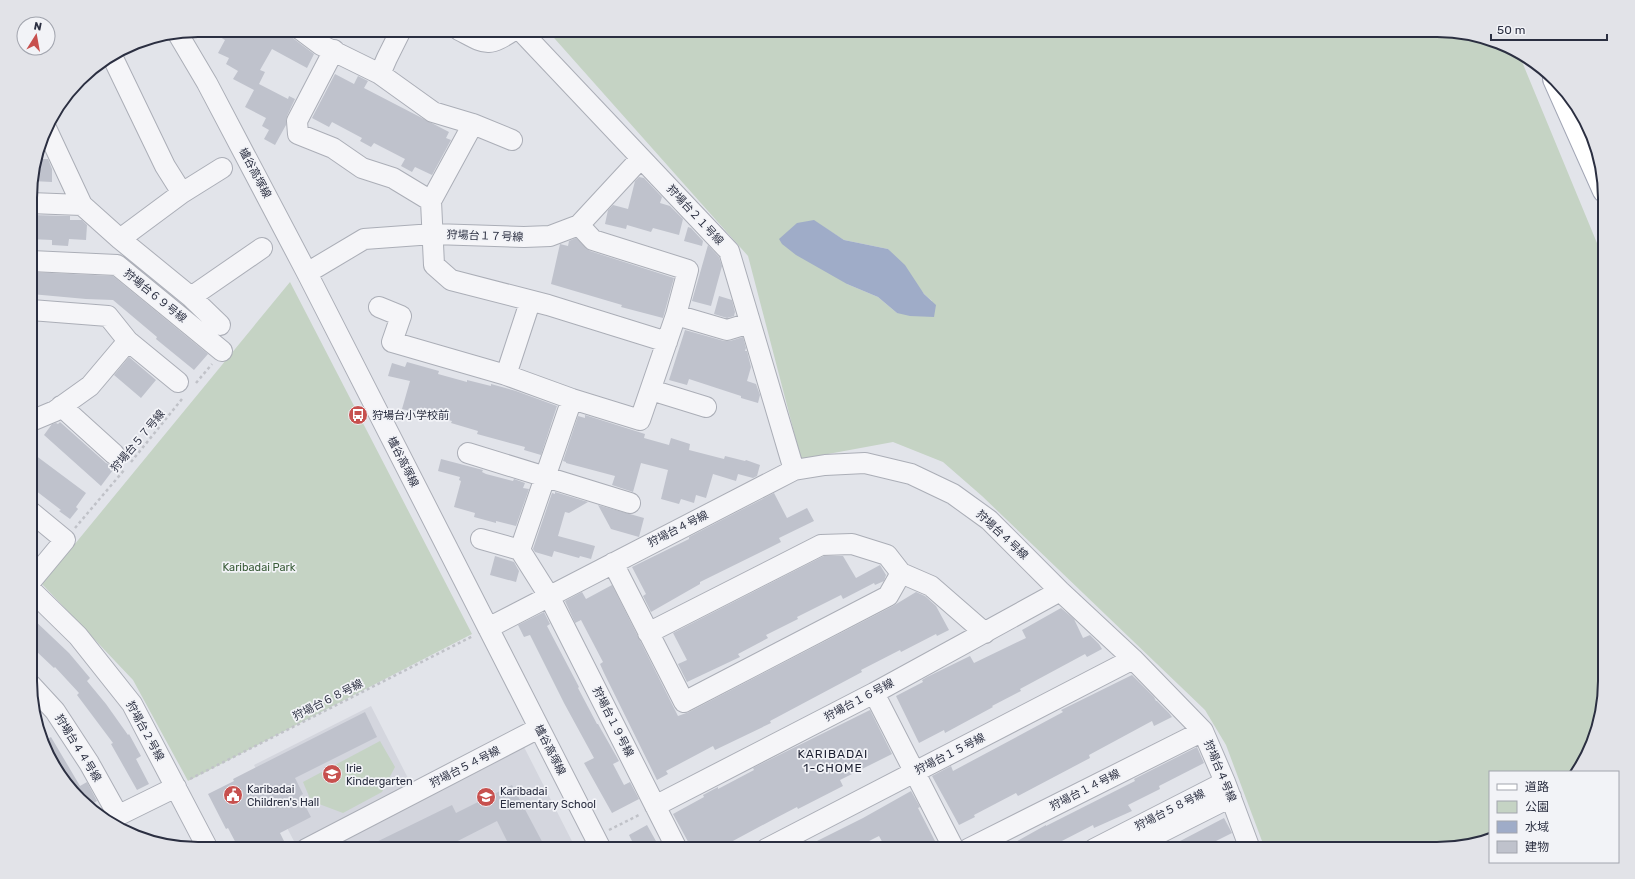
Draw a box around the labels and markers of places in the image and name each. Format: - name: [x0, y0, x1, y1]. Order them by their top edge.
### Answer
- bus stop icon: 狩場台小学校前: [347, 404, 369, 426]
- place label: 狩場台小学校前: [372, 409, 449, 422]
- place label: Irie Kindergarten: [346, 762, 413, 788]
- school or university icon: Irie Kindergarten: [321, 763, 343, 785]
- place label: Karibadai Children's Hall: [247, 783, 319, 809]
- public building icon: Karibadai Children's Hall: [222, 784, 244, 806]
- place label: Karibadai Elementary School: [500, 785, 596, 811]
- school or university icon: Karibadai Elementary School: [475, 786, 497, 808]

